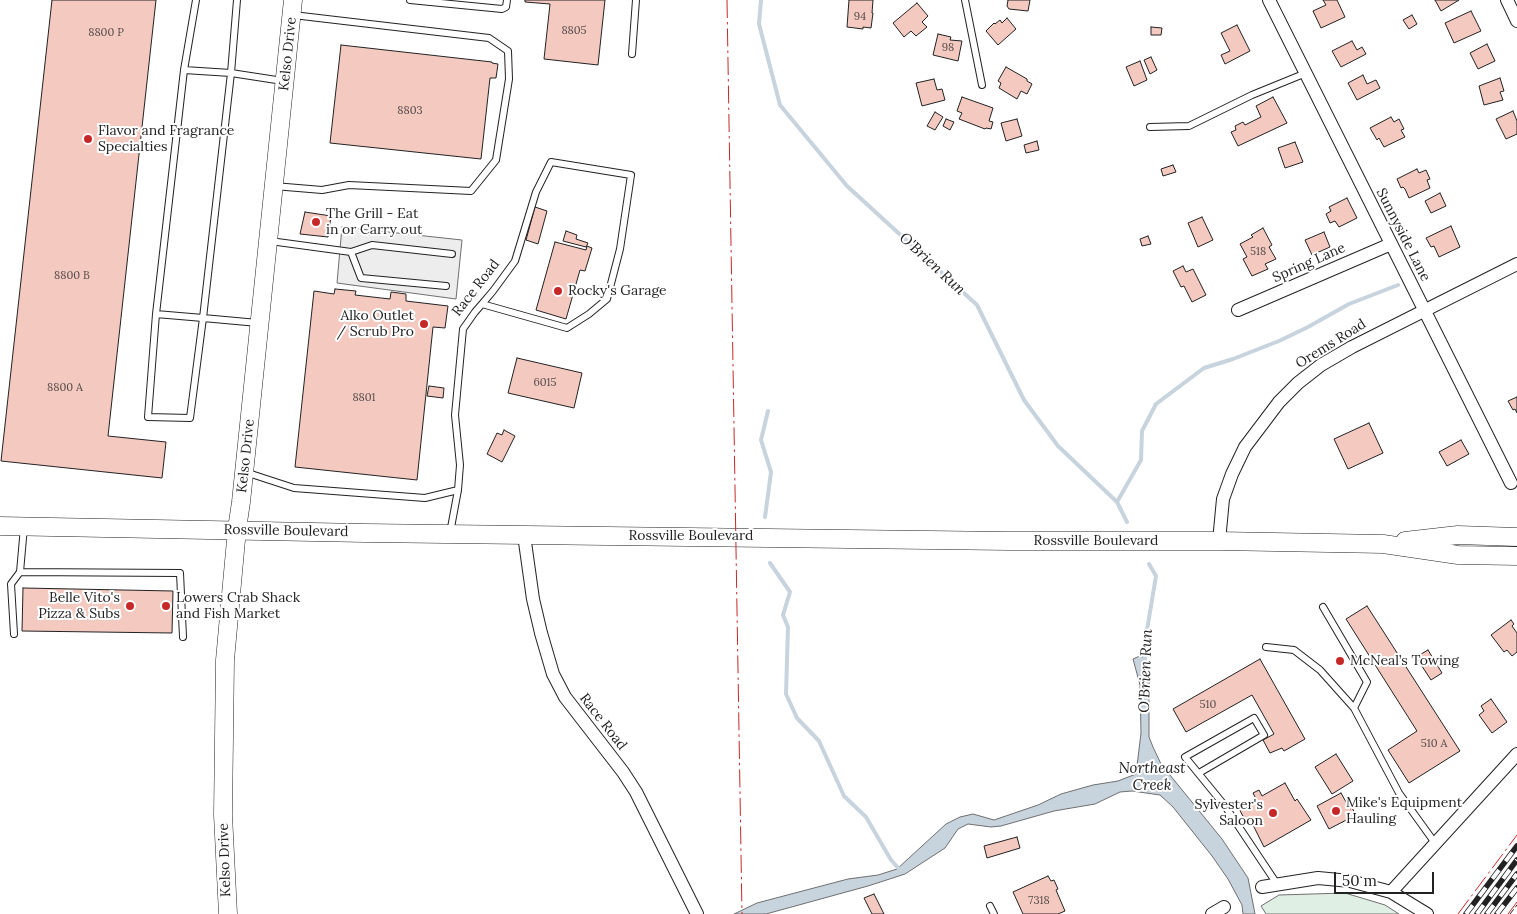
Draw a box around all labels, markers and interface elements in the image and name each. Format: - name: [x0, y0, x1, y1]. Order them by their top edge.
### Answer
- house number: 94: [854, 10, 866, 24]
- street label: Kelso Drive: [276, 16, 300, 92]
- house number: 8805: [561, 24, 587, 38]
- house number: 8800 P: [88, 26, 124, 40]
- house number: 98: [942, 41, 954, 55]
- house number: 8803: [397, 104, 423, 118]
- place label: Flavor and Fragrance Specialties: [98, 123, 234, 156]
- marker: Flavor and Fragrance Specialties: [82, 133, 94, 145]
- street label: Sunnyside Lane: [1372, 186, 1434, 284]
- place label: The Grill - Eat in or Carry out: [326, 206, 422, 238]
- marker: The Grill - Eat in or Carry out: [310, 216, 322, 228]
- water label: O'Brien Run: [895, 229, 969, 299]
- street label: Spring Lane: [1270, 239, 1348, 287]
- house number: 518: [1250, 245, 1266, 259]
- street label: Race Road: [449, 256, 503, 320]
- house number: 8800 B: [54, 269, 90, 283]
- place label: Rocky's Garage: [568, 283, 667, 299]
- marker: Rocky's Garage: [552, 285, 564, 297]
- place label: Alko Outlet / Scrub Pro: [336, 308, 414, 341]
- street label: Orems Road: [1293, 316, 1369, 372]
- marker: Alko Outlet / Scrub Pro: [418, 318, 430, 330]
- house number: 6015: [533, 376, 557, 390]
- house number: 8800 A: [47, 381, 83, 395]
- house number: 8801: [352, 391, 376, 405]
- street label: Kelso Drive: [234, 418, 258, 494]
- street label: Rossville Boulevard: [223, 522, 349, 540]
- street label: Rossville Boulevard: [629, 528, 753, 544]
- street label: Rossville Boulevard: [1034, 533, 1158, 549]
- place label: Belle Vito's Pizza & Subs: [38, 590, 120, 622]
- place label: Lowers Crab Shack and Fish Market: [176, 590, 300, 622]
- marker: Belle Vito's Pizza & Subs: [124, 600, 136, 612]
- marker: Lowers Crab Shack and Fish Market: [160, 600, 172, 612]
- water label: O'Brien Run: [1136, 629, 1156, 713]
- place label: McNeal’s Towing: [1350, 653, 1459, 669]
- marker: McNeal’s Towing: [1334, 655, 1346, 667]
- street label: Race Road: [576, 690, 630, 754]
- house number: 510: [1200, 698, 1216, 712]
- house number: 510 A: [1421, 737, 1447, 751]
- water label: Northeast Creek: [1118, 760, 1186, 795]
- place label: Mike's Equipment Hauling: [1346, 795, 1462, 828]
- place label: Sylvester's Saloon: [1195, 797, 1263, 830]
- marker: Mike's Equipment Hauling: [1330, 805, 1342, 817]
- marker: Sylvester's Saloon: [1267, 807, 1279, 819]
- street label: Kelso Drive: [215, 823, 235, 897]
- scale bar: [1337, 862, 1437, 894]
- text: 50 m: [1342, 871, 1377, 890]
- house number: 7318: [1028, 894, 1050, 908]

